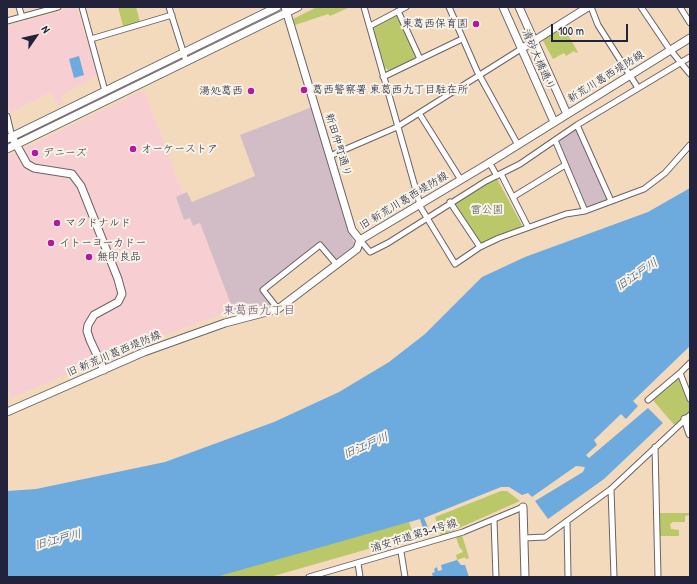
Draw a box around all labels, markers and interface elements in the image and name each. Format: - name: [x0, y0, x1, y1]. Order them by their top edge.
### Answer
- north arrow: [16, 16, 56, 56]
- scale bar: [553, 16, 630, 42]
- place label: 東葛西保育園: [402, 17, 468, 31]
- marker: 東葛西保育園: [471, 19, 481, 29]
- text: 100 m: [558, 22, 584, 39]
- text: N: [39, 23, 53, 36]
- street label: 清砂大橋通り: [519, 27, 557, 93]
- street label: 新荒川葛西堤防線: [565, 48, 647, 106]
- place label: 葛西警察署 東葛西九丁目駐在所: [312, 83, 469, 97]
- place label: 湯処葛西: [199, 84, 243, 98]
- marker: 葛西警察署 東葛西九丁目駐在所: [299, 85, 309, 95]
- marker: 湯処葛西: [246, 86, 256, 96]
- street label: 新田仲町通り: [322, 112, 354, 178]
- place label: オーケーストア: [141, 142, 218, 156]
- marker: オーケーストア: [128, 144, 138, 154]
- place label: デニーズ: [43, 146, 87, 160]
- marker: デニーズ: [30, 148, 40, 158]
- street label: 旧 新荒川葛西堤防線: [357, 169, 451, 233]
- park label: 雷公園: [471, 203, 503, 217]
- place label: マクドナルド: [65, 216, 131, 230]
- marker: マクドナルド: [52, 218, 62, 228]
- place label: イトーヨーカドー: [59, 236, 146, 250]
- marker: イトーヨーカドー: [46, 238, 56, 248]
- place label: 無印良品: [97, 250, 141, 264]
- marker: 無印良品: [84, 252, 94, 262]
- water label: 旧江戸川: [613, 256, 661, 294]
- district label: 東葛西九丁目: [223, 304, 295, 318]
- street label: 旧 新荒川葛西堤防線: [65, 328, 163, 380]
- water label: 旧江戸川: [341, 430, 391, 462]
- street label: 浦安市道第3-1号線: [369, 516, 459, 556]
- water label: 旧江戸川: [33, 527, 83, 553]

